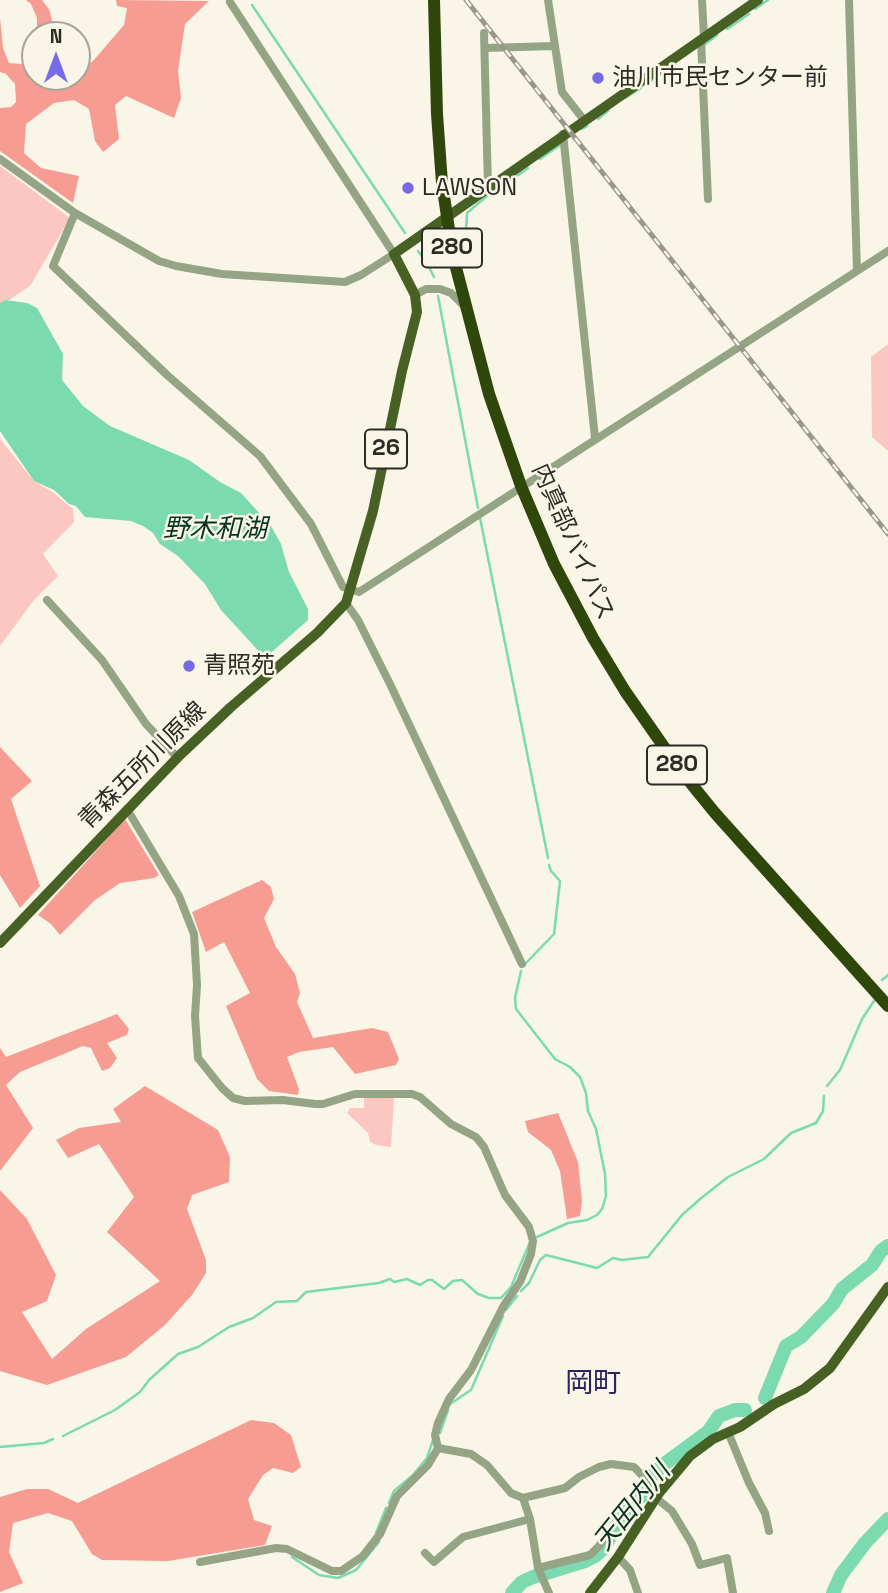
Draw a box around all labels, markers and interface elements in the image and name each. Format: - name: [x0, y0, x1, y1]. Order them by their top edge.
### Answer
- north arrow: [21, 21, 91, 91]
- text: N: [50, 24, 62, 49]
- place label: 油川市民センター前: [612, 64, 828, 92]
- marker: 油川市民センター前: [590, 70, 606, 86]
- place label: LAWSON: [422, 174, 517, 202]
- marker: LAWSON: [400, 180, 416, 196]
- road number: 280: [422, 229, 482, 268]
- road number: 26: [365, 430, 407, 468]
- street label: 内真部バイパス: [525, 459, 619, 625]
- water label: 野木和湖: [163, 514, 267, 546]
- place label: 青照苑: [203, 652, 275, 680]
- marker: 青照苑: [181, 658, 197, 674]
- street label: 青森五所川原線: [73, 696, 213, 836]
- road number: 280: [647, 746, 707, 785]
- district label: 岡町: [565, 1367, 621, 1401]
- water label: 天田内川: [588, 1457, 678, 1557]

